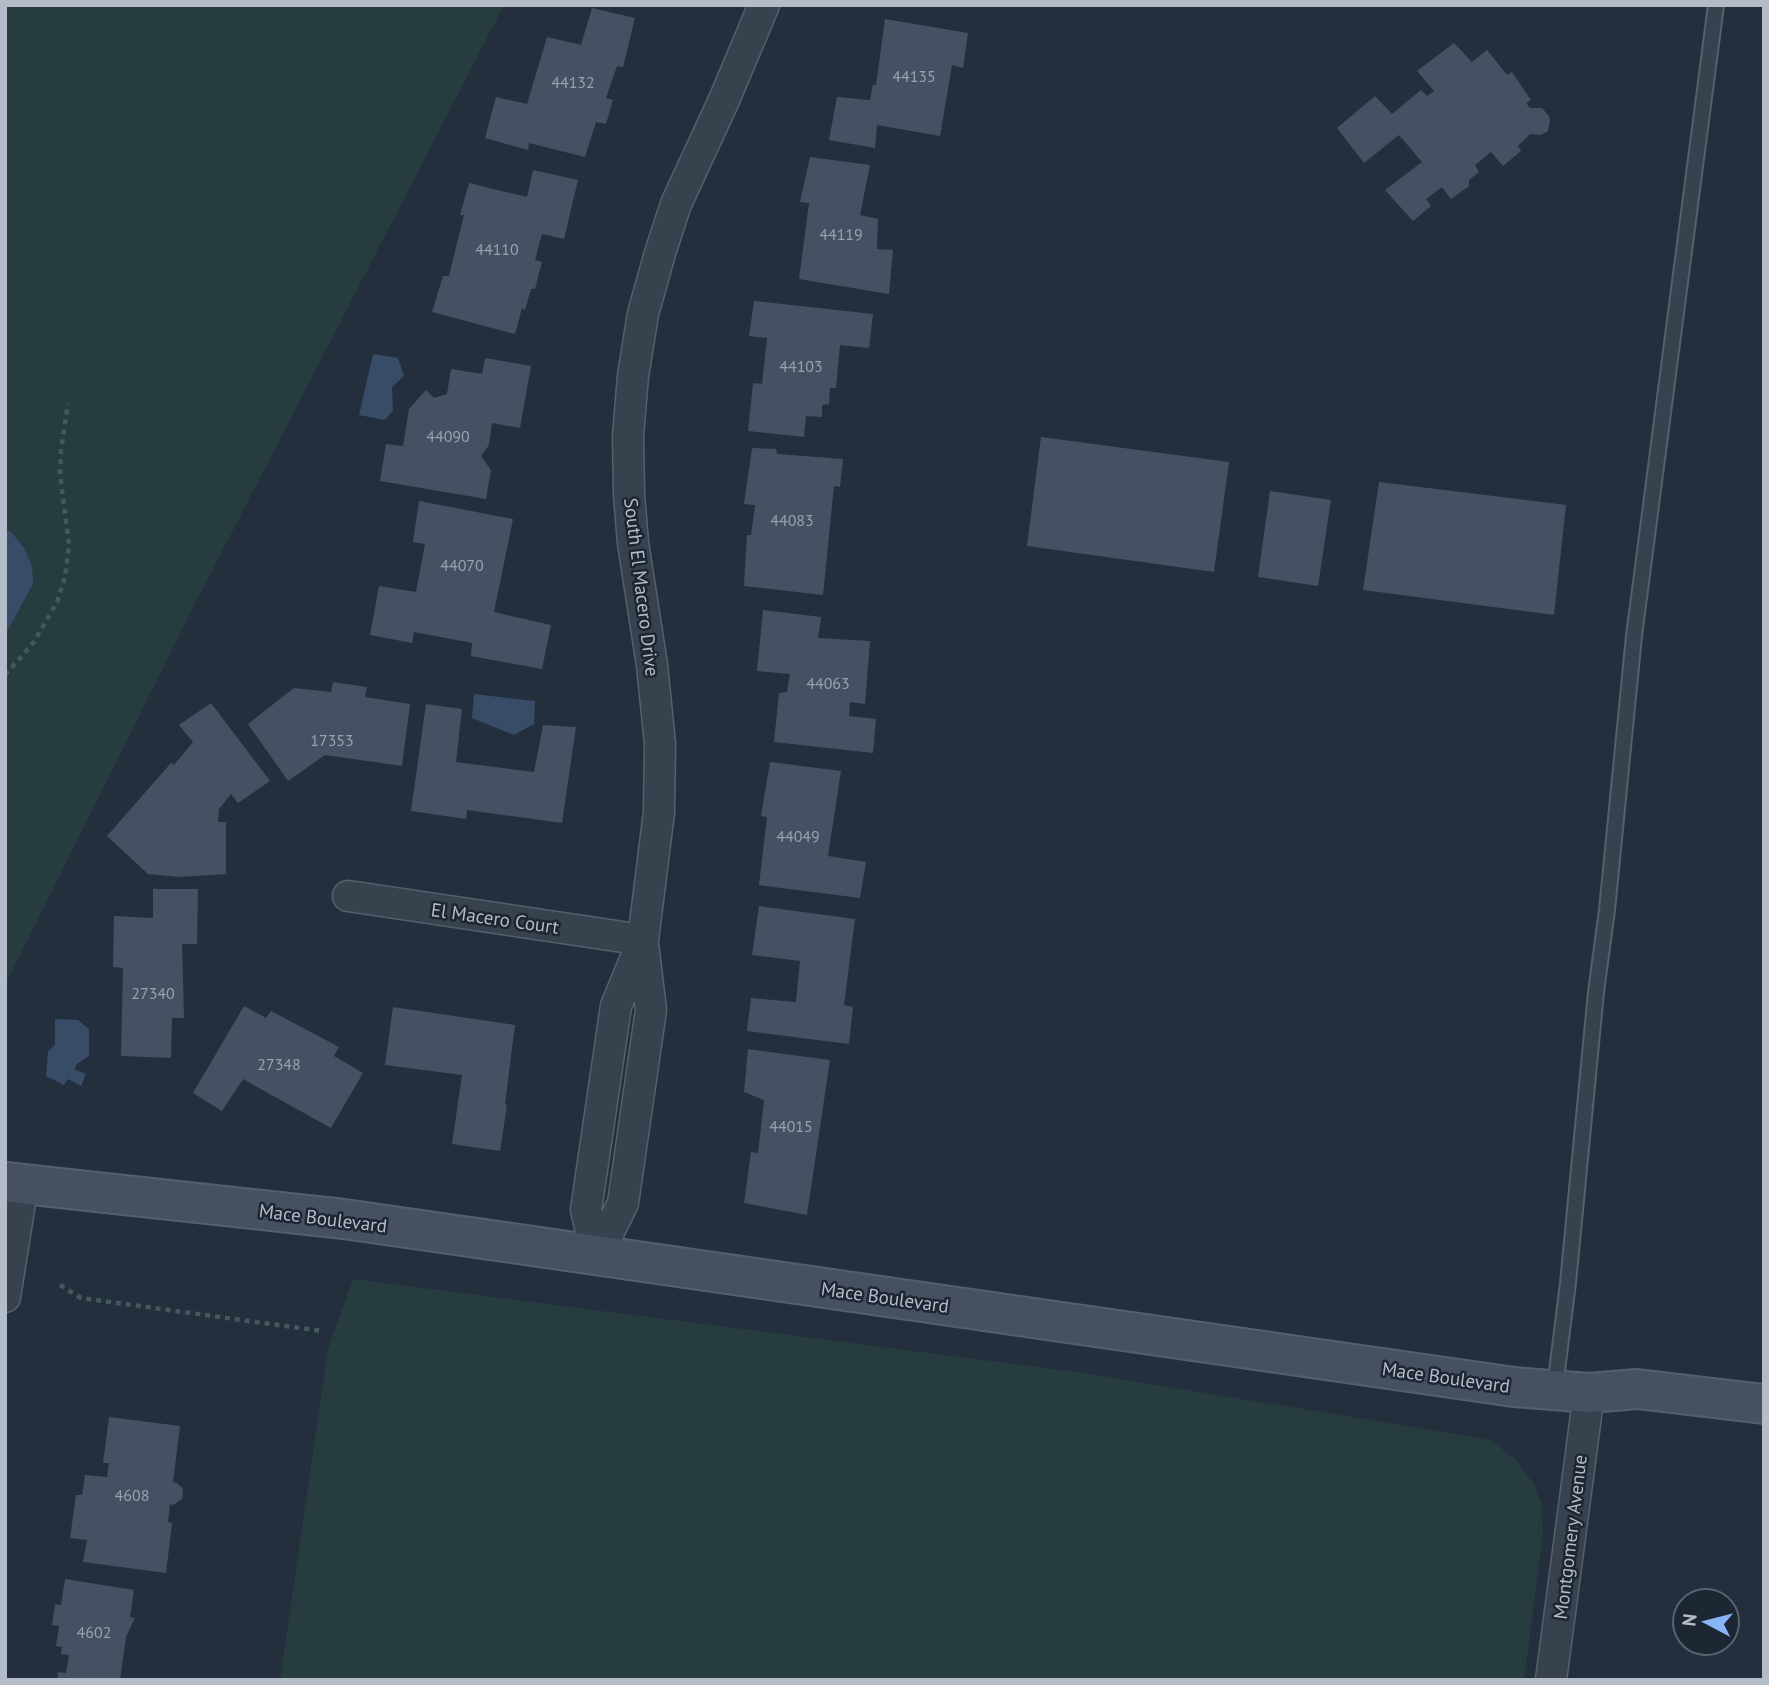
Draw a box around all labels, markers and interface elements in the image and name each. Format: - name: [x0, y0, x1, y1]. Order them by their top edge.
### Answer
- house number: 44135: [892, 66, 936, 86]
- house number: 44132: [551, 72, 595, 92]
- house number: 44119: [819, 224, 863, 244]
- house number: 44110: [475, 239, 519, 259]
- house number: 44103: [779, 356, 823, 376]
- house number: 44090: [426, 426, 470, 446]
- street label: South El Macero Drive: [619, 496, 665, 678]
- house number: 44083: [770, 510, 814, 530]
- house number: 44070: [440, 555, 484, 575]
- house number: 44063: [806, 673, 850, 693]
- house number: 17353: [310, 730, 354, 750]
- house number: 44049: [776, 826, 820, 846]
- street label: El Macero Court: [430, 897, 561, 939]
- house number: 27340: [131, 983, 175, 1003]
- house number: 27348: [257, 1054, 301, 1074]
- house number: 44015: [769, 1116, 813, 1136]
- street label: Mace Boulevard: [258, 1198, 388, 1238]
- street label: Mace Boulevard: [820, 1276, 950, 1318]
- street label: Mace Boulevard: [1381, 1356, 1511, 1398]
- street label: Montgomery Avenue: [1548, 1453, 1592, 1621]
- house number: 4608: [115, 1485, 149, 1505]
- north arrow: [1671, 1587, 1741, 1657]
- text: N: [1676, 1612, 1702, 1628]
- house number: 4602: [77, 1622, 111, 1642]

